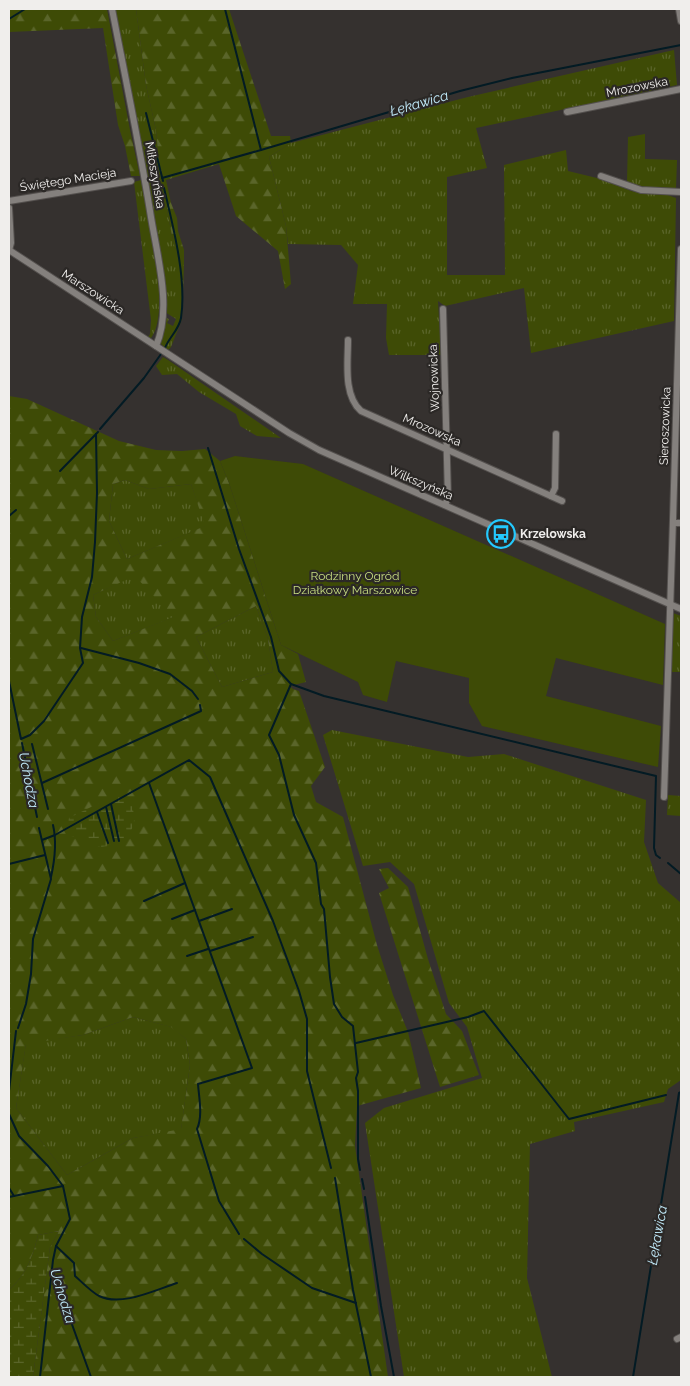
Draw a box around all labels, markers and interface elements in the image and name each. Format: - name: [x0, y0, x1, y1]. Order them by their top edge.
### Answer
- street label: Mrozowska: [605, 74, 669, 100]
- water label: Łękawica: [388, 87, 450, 119]
- street label: Miłoszyńska: [142, 140, 168, 210]
- street label: Świętego Macieja: [19, 165, 117, 195]
- street label: Marszowicka: [59, 267, 127, 317]
- street label: Wojnowicka: [426, 344, 442, 412]
- street label: Sieroszowicka: [657, 387, 673, 465]
- street label: Mrozowska: [401, 411, 463, 449]
- street label: Wilkszyńska: [387, 463, 455, 503]
- bus stop icon: Krzelowska: [486, 519, 516, 549]
- place label: Krzelowska: [520, 527, 586, 541]
- park label: Rodzinny Ogród Działkowy Marszowice: [293, 569, 417, 597]
- water label: Uchodza: [16, 751, 42, 809]
- water label: Łękawica: [644, 1204, 670, 1266]
- water label: Uchodza: [47, 1267, 79, 1325]

